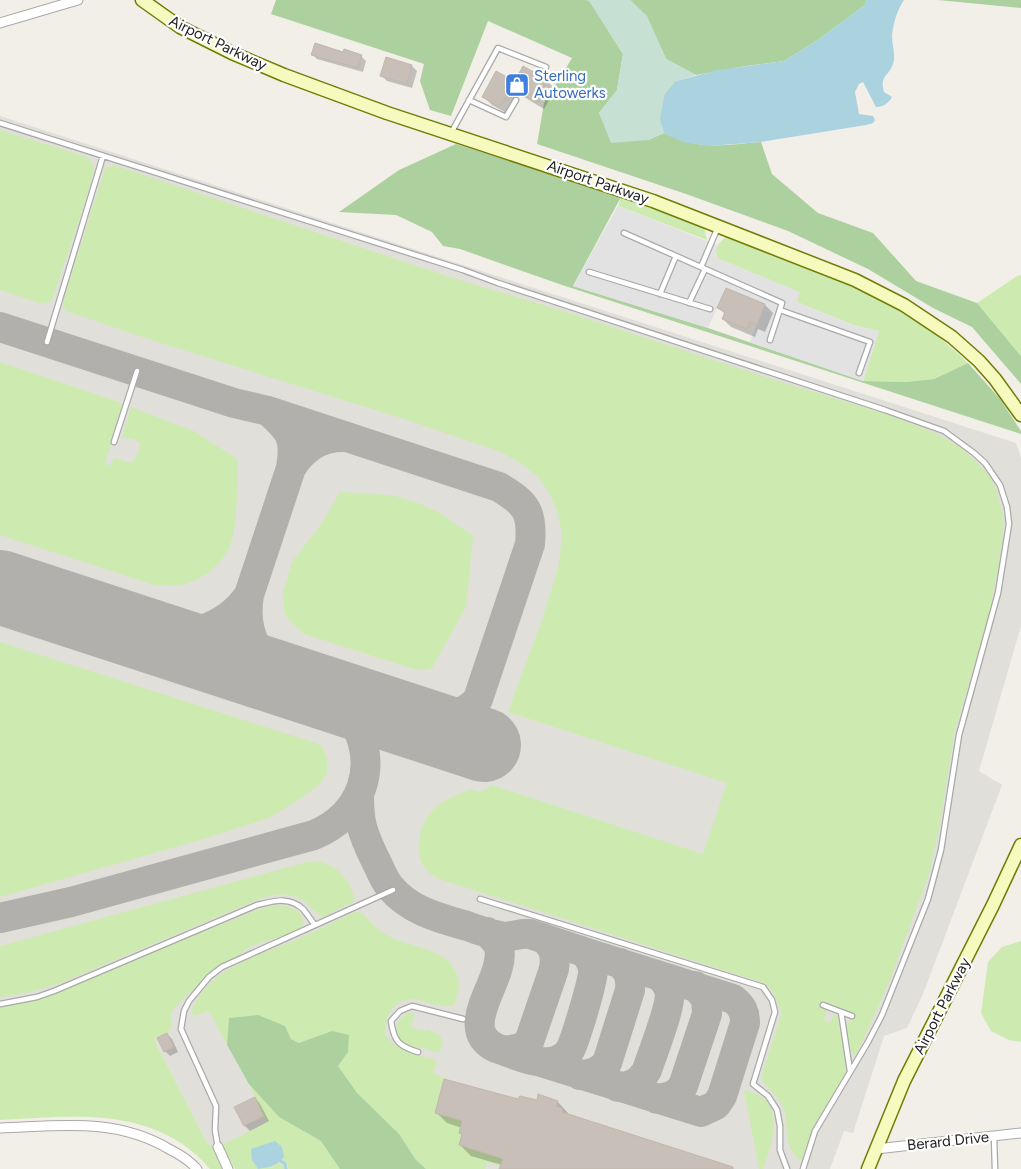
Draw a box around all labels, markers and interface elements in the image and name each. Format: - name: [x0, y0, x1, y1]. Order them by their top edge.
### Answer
- street label: Airport Parkway: [166, 12, 270, 74]
- place label: Sterling Autowerks: [534, 67, 606, 102]
- shop icon: Sterling Autowerks: [504, 72, 530, 98]
- street label: Airport Parkway: [545, 156, 651, 208]
- street label: Airport Parkway: [910, 954, 974, 1057]
- street label: Berard Drive: [906, 1128, 990, 1154]

